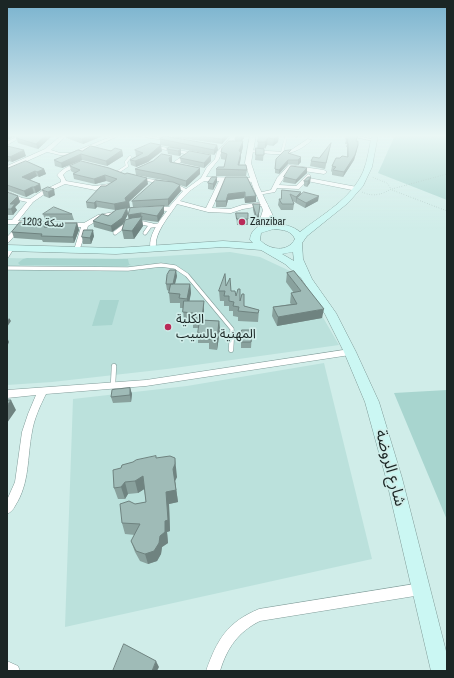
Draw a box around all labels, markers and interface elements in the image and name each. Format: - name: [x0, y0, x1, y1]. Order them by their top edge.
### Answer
- street label: سكة 1203: [22, 215, 64, 231]
- place label: Zanzibar: [250, 215, 286, 229]
- marker: Zanzibar: [237, 217, 247, 227]
- place label: الكلية المهنية بالسيب: [176, 312, 256, 343]
- marker: الكلية المهنية بالسيب: [163, 322, 173, 332]
- street label: شارع الروضة: [371, 428, 409, 508]

